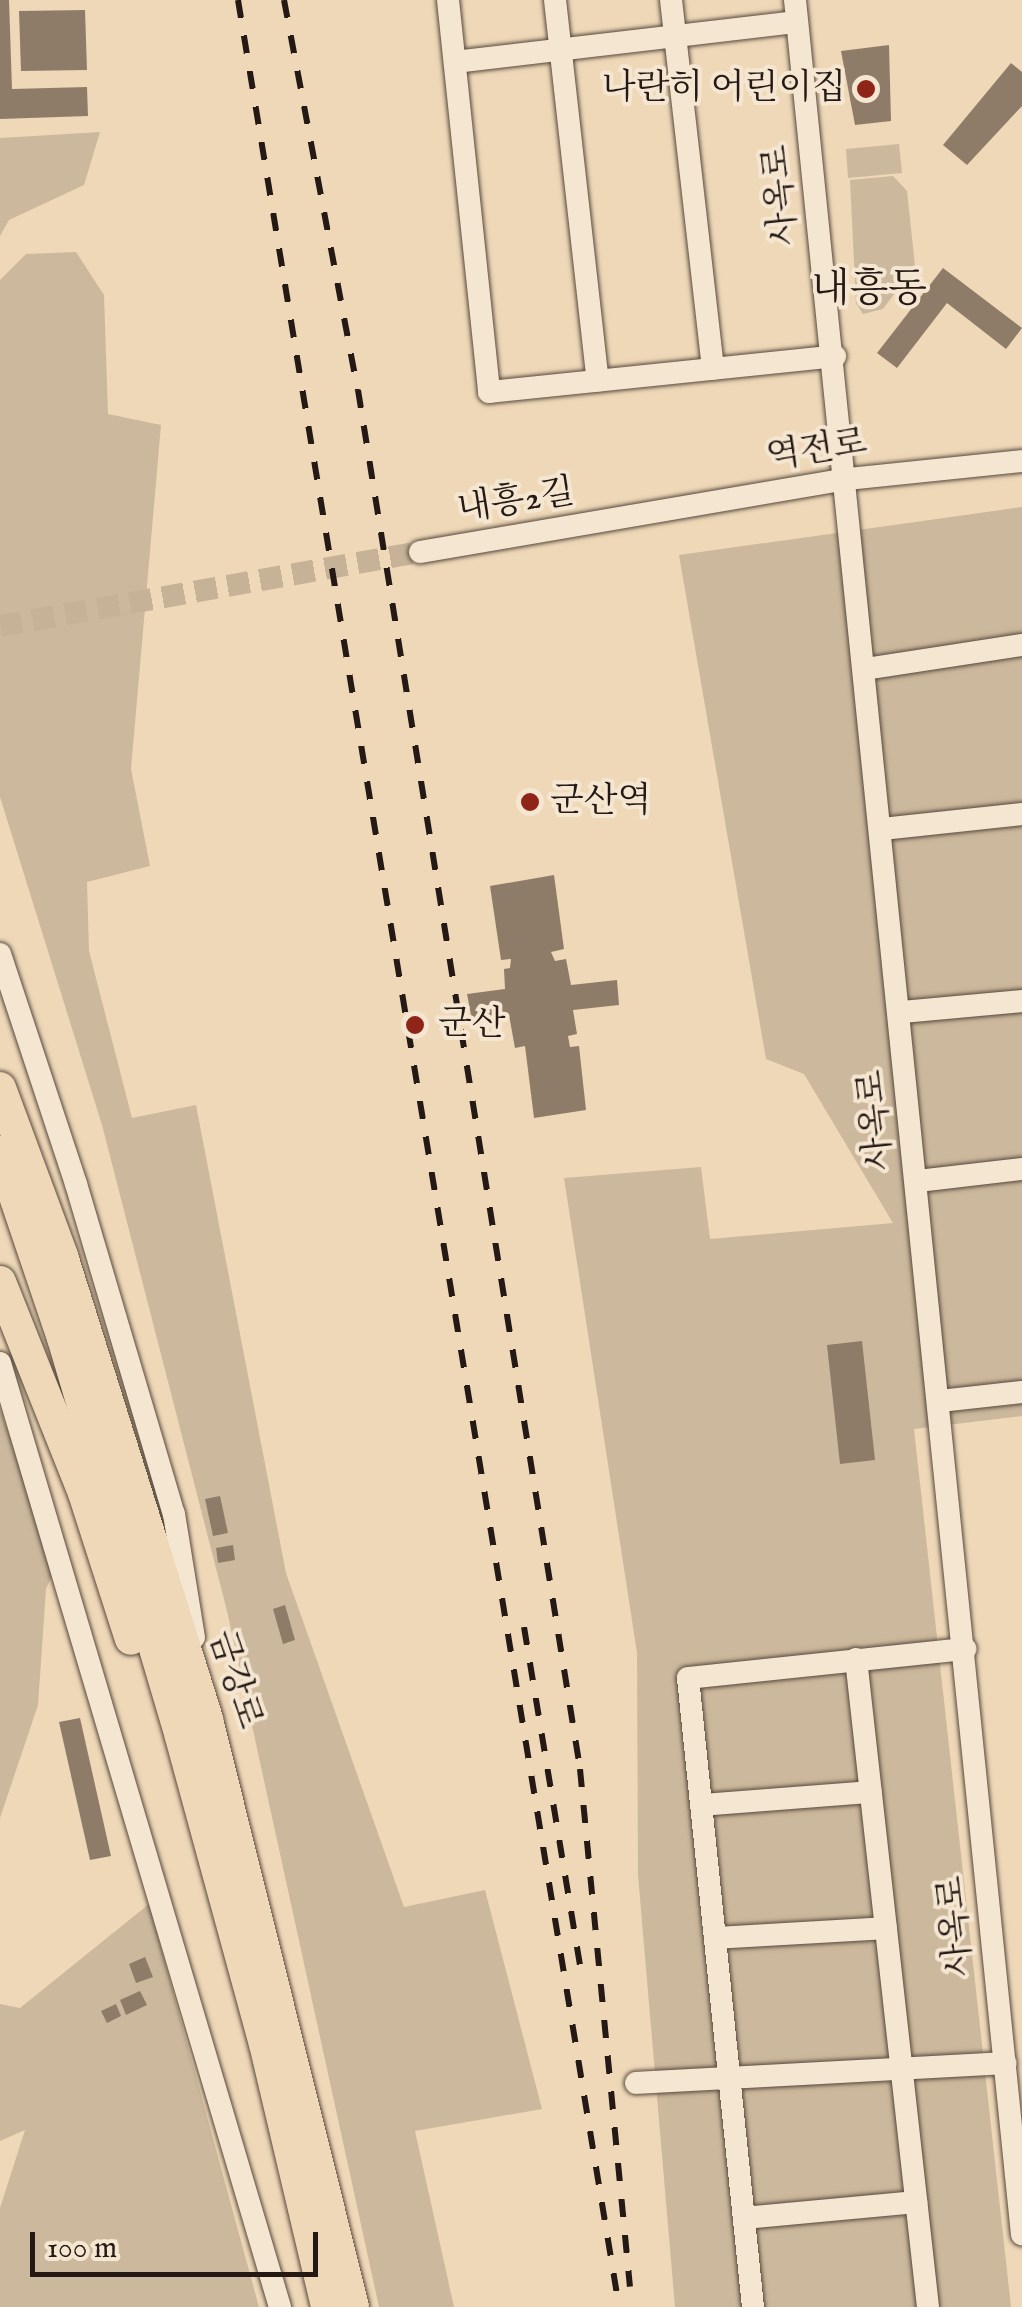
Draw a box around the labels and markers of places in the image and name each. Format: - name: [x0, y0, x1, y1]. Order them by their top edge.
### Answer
- place label: 나란히 어린이집: [602, 68, 846, 110]
- marker: 나란히 어린이집: [855, 78, 877, 100]
- place label: 군산역: [550, 781, 651, 823]
- marker: 군산역: [519, 791, 541, 813]
- place label: 군산: [438, 1004, 506, 1046]
- marker: 군산: [402, 1012, 428, 1038]

